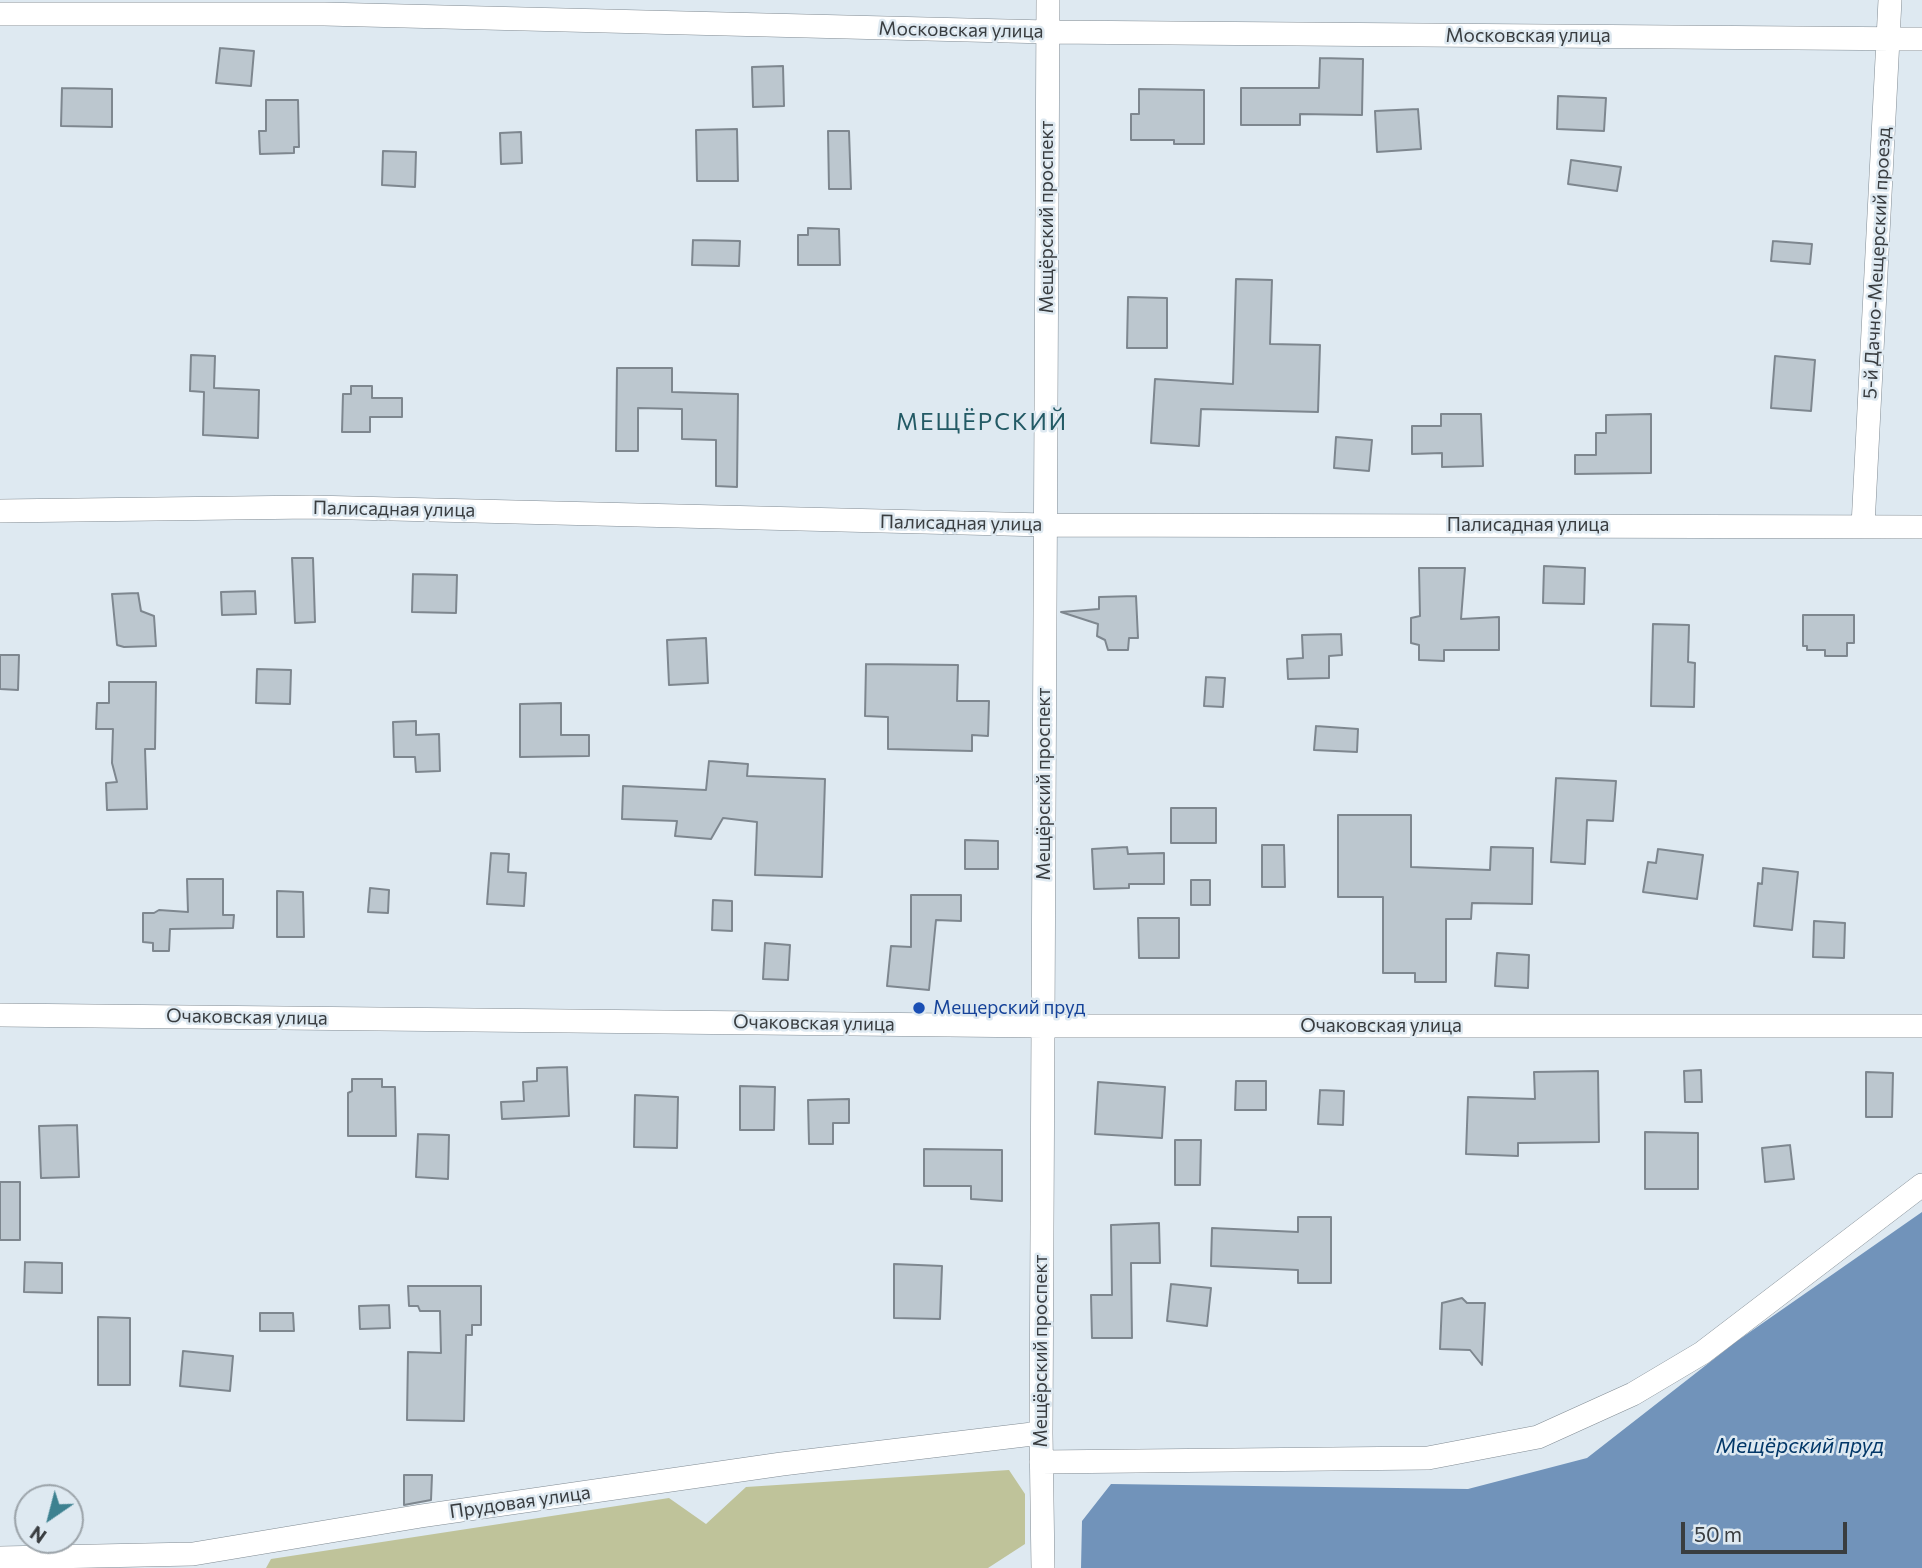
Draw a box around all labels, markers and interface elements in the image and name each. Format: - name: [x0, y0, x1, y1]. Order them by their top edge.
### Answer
- street label: Московская улица: [878, 17, 1044, 43]
- street label: Московская улица: [1445, 25, 1611, 47]
- street label: Мещёрский проспект: [1036, 121, 1058, 313]
- street label: 5-й Дачно-Мещерский проезд: [1858, 126, 1896, 400]
- district label: МЕЩЁРСКИЙ: [897, 408, 1067, 436]
- street label: Палисадная улица: [313, 496, 475, 522]
- street label: Палисадная улица: [880, 510, 1042, 536]
- street label: Палисадная улица: [1447, 514, 1609, 536]
- street label: Мещёрский проспект: [1033, 688, 1055, 880]
- place label: Мещерский пруд: [933, 997, 1085, 1019]
- marker: Мещерский пруд: [911, 1000, 927, 1016]
- street label: Очаковская улица: [166, 1004, 328, 1030]
- street label: Очаковская улица: [733, 1010, 895, 1036]
- street label: Очаковская улица: [1300, 1015, 1462, 1037]
- street label: Мещёрский проспект: [1030, 1255, 1052, 1447]
- water label: Мещёрский пруд: [1716, 1433, 1884, 1459]
- street label: Прудовая улица: [448, 1481, 592, 1523]
- north arrow: [14, 1484, 84, 1554]
- scale bar: [1684, 1508, 1850, 1552]
- text: N: [25, 1521, 50, 1548]
- text: 50 m: [1694, 1521, 1742, 1546]

